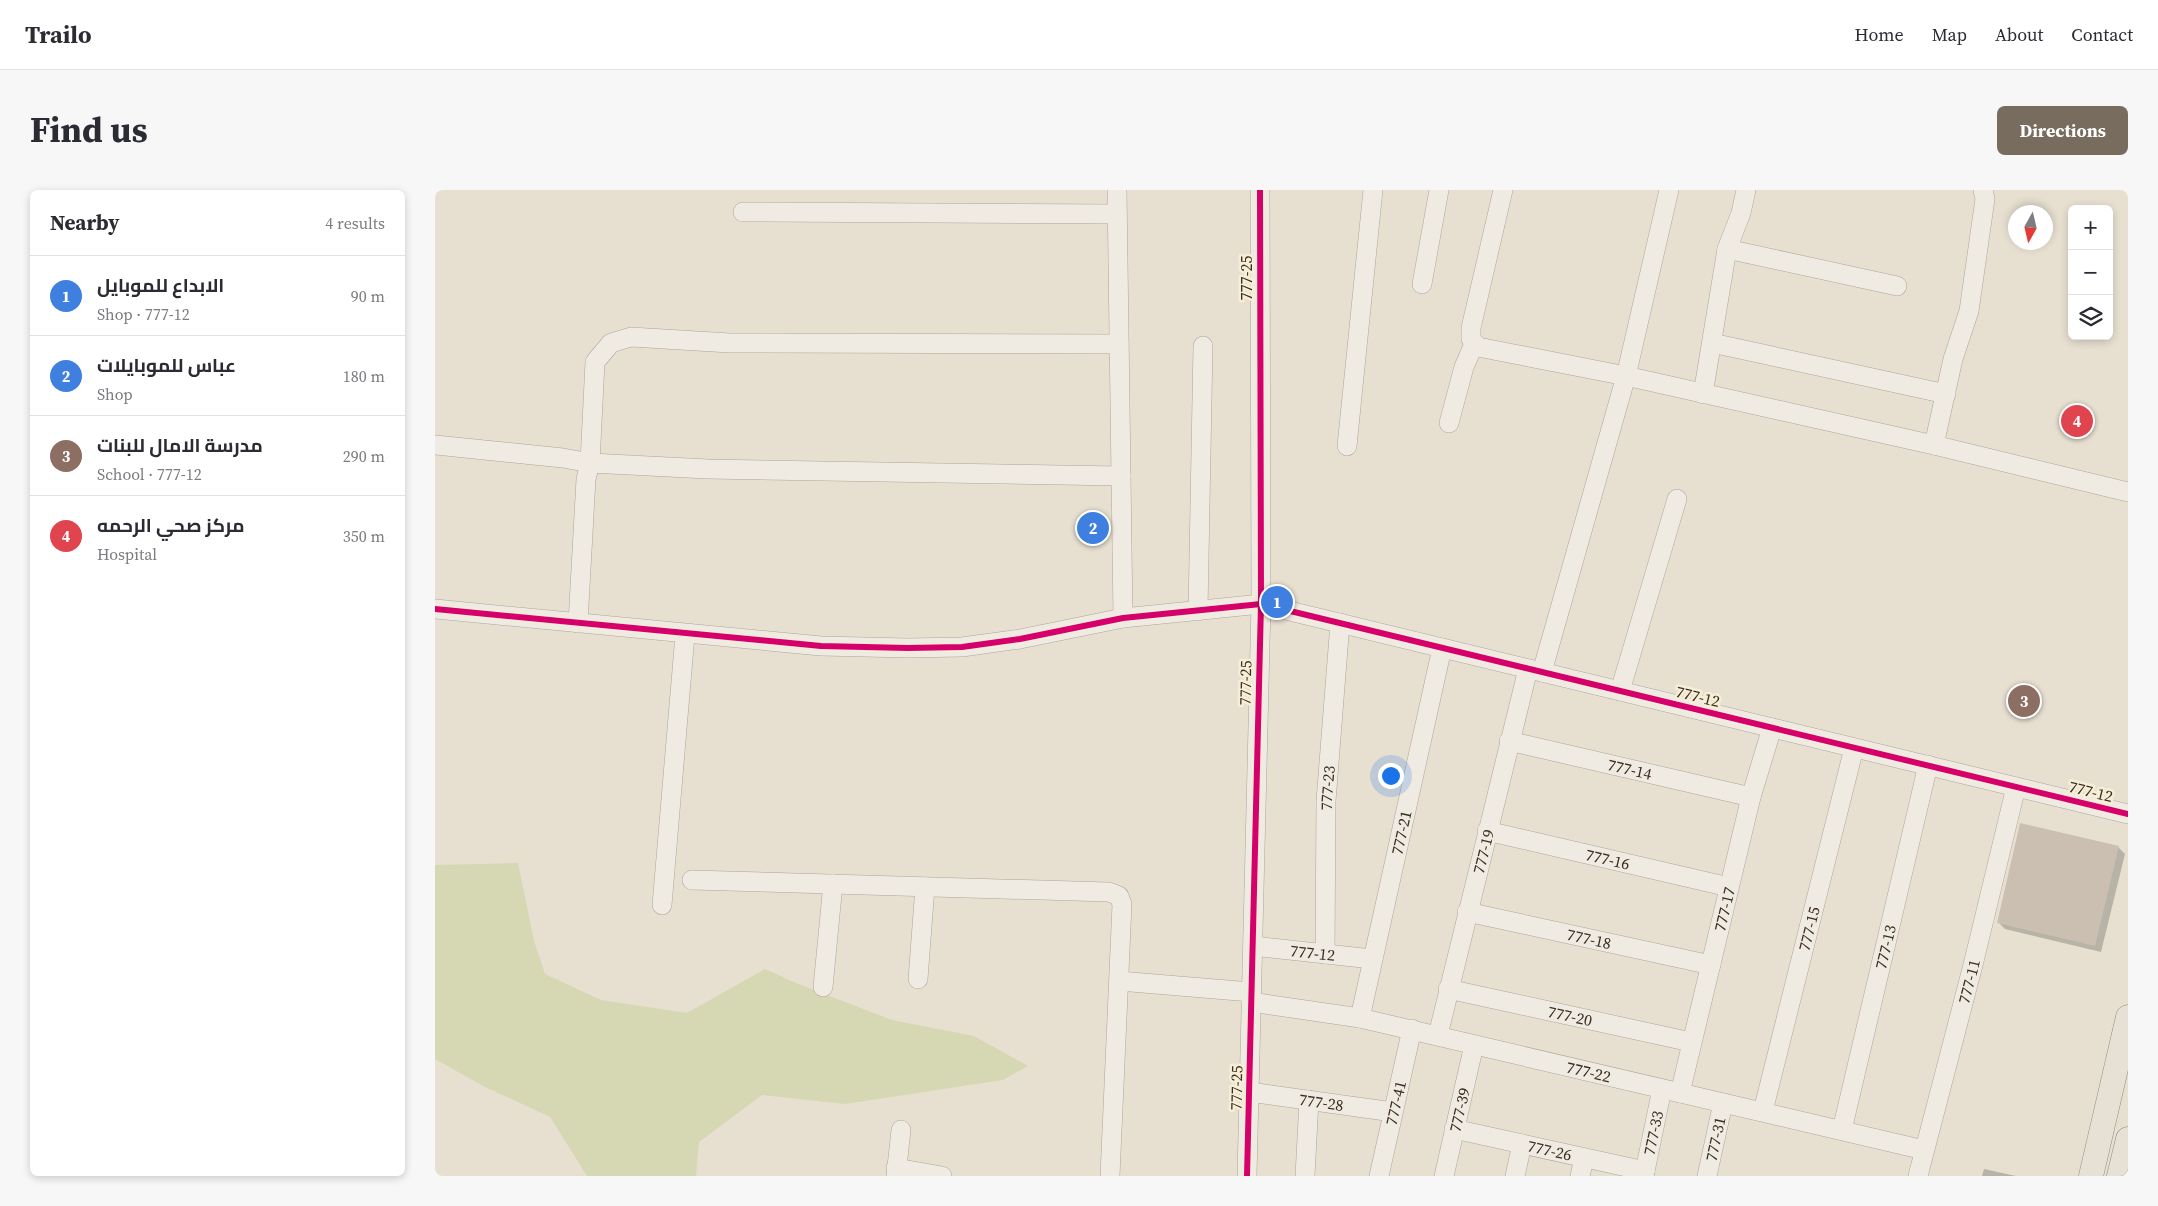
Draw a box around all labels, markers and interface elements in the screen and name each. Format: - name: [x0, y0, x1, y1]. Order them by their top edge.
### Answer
- text: Trailo: [25, 18, 92, 51]
- text: Home: [1855, 22, 1904, 47]
- text: Map: [1932, 22, 1967, 47]
- text: About: [1995, 22, 2043, 47]
- text: Contact: [2071, 22, 2133, 47]
- text: Find us: [30, 106, 148, 154]
- button: Directions: [1997, 106, 2128, 155]
- north arrow: [2008, 205, 2053, 250]
- map controls: [2068, 205, 2113, 340]
- button: +: [2068, 205, 2113, 250]
- text: Nearby: [50, 208, 120, 237]
- text: 4 results: [325, 212, 385, 234]
- button: −: [2068, 250, 2113, 295]
- street label: 777-25: [1235, 256, 1257, 301]
- text: الابداع للموبايل: [97, 272, 224, 298]
- text: 1: [62, 285, 70, 307]
- text: 90 m: [351, 285, 385, 307]
- button: layers: [2068, 295, 2113, 340]
- text: Shop · 777-12: [97, 303, 190, 325]
- text: عباس للموبايلات: [97, 352, 236, 378]
- text: 2: [62, 365, 70, 387]
- text: 180 m: [343, 365, 385, 387]
- text: Shop: [97, 383, 133, 405]
- pin: 4: [2061, 402, 2093, 440]
- text: مدرسة الامال للبنات: [97, 432, 263, 458]
- text: 3: [62, 445, 70, 467]
- text: 290 m: [343, 445, 385, 467]
- text: School · 777-12: [97, 463, 202, 485]
- pin: 2: [1077, 509, 1109, 547]
- text: مركز صحي الرحمه: [97, 512, 244, 538]
- text: 4: [62, 525, 70, 547]
- text: 350 m: [343, 525, 385, 547]
- text: Hospital: [97, 543, 157, 565]
- pin: 1: [1261, 583, 1293, 621]
- street label: 777-25: [1234, 660, 1256, 706]
- street label: 777-12: [1674, 680, 1722, 712]
- pin: 3: [2008, 682, 2040, 720]
- street label: 777-14: [1605, 753, 1654, 785]
- your location: [1378, 763, 1404, 789]
- street label: 777-23: [1315, 765, 1340, 811]
- street label: 777-12: [2067, 775, 2115, 807]
- street label: 777-21: [1385, 808, 1417, 857]
- street label: 777-19: [1467, 827, 1499, 876]
- street label: 777-16: [1583, 843, 1632, 875]
- street label: 777-17: [1708, 885, 1740, 934]
- street label: 777-15: [1793, 904, 1825, 953]
- street label: 777-18: [1565, 923, 1614, 954]
- street label: 777-13: [1869, 923, 1901, 971]
- street label: 777-12: [1289, 939, 1336, 966]
- street label: 777-11: [1952, 957, 1985, 1006]
- street label: 777-20: [1546, 1000, 1594, 1031]
- street label: 777-22: [1564, 1056, 1613, 1087]
- street label: 777-25: [1225, 1065, 1247, 1111]
- street label: 777-41: [1380, 1078, 1411, 1127]
- street label: 777-39: [1443, 1085, 1475, 1134]
- street label: 777-28: [1297, 1088, 1345, 1116]
- street label: 777-33: [1638, 1109, 1668, 1157]
- street label: 777-31: [1700, 1115, 1731, 1163]
- street label: 777-26: [1525, 1134, 1574, 1166]

